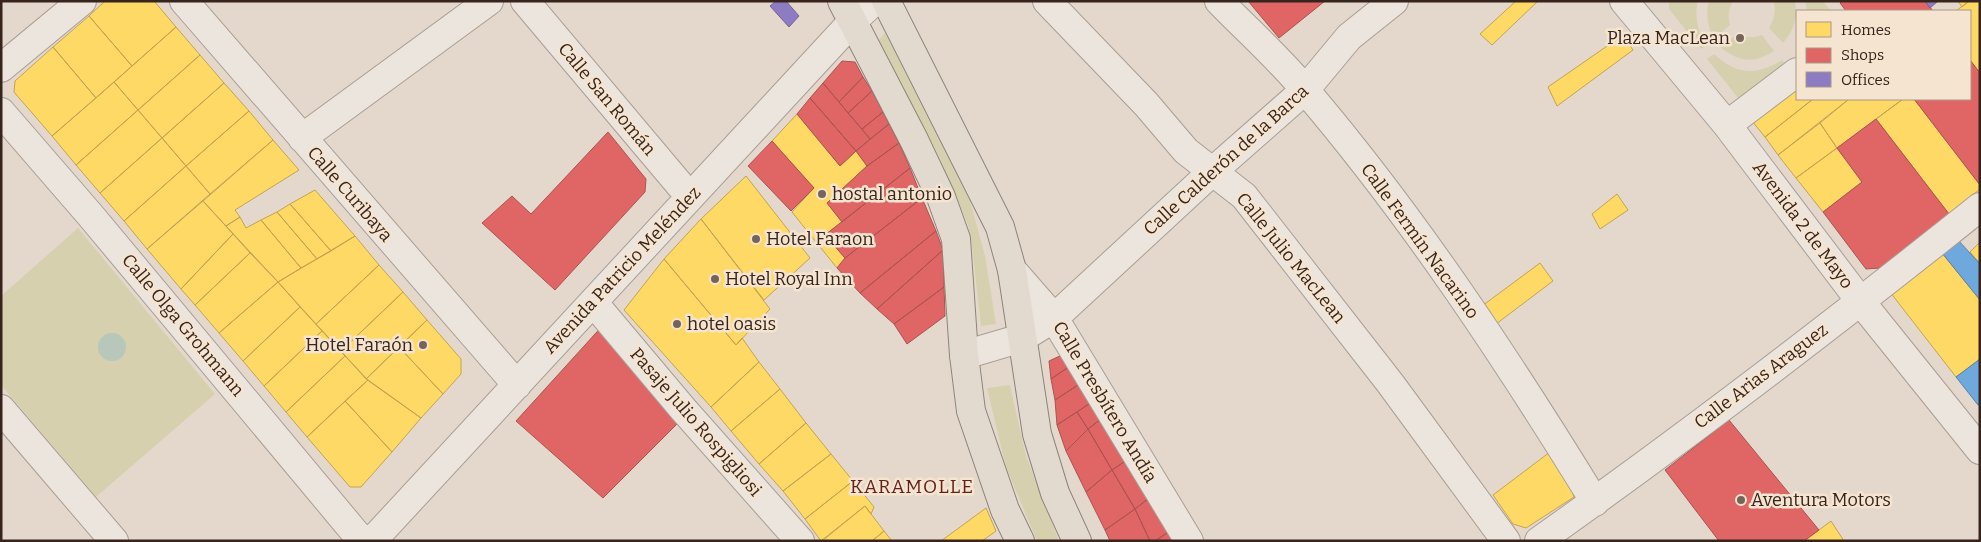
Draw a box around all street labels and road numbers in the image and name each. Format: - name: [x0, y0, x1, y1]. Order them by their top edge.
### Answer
- street label: Calle San Román: [553, 38, 661, 160]
- street label: Calle Calderón de la Barca: [1139, 80, 1313, 240]
- street label: Calle Curibaya: [303, 142, 397, 246]
- street label: Avenida 2 de Mayo: [1748, 157, 1858, 293]
- street label: Calle Fermín Nacarino: [1356, 159, 1484, 323]
- street label: Avenida Patricio Meléndez: [539, 182, 705, 358]
- street label: Calle Julio MacLean: [1232, 188, 1351, 328]
- street label: Calle Olga Grohmann: [117, 249, 249, 401]
- street label: Calle Presbítero Andía: [1048, 317, 1162, 487]
- street label: Calle Arias Araguez: [1690, 319, 1832, 433]
- street label: Pasaje Julio Rospigliosi: [626, 343, 766, 501]

